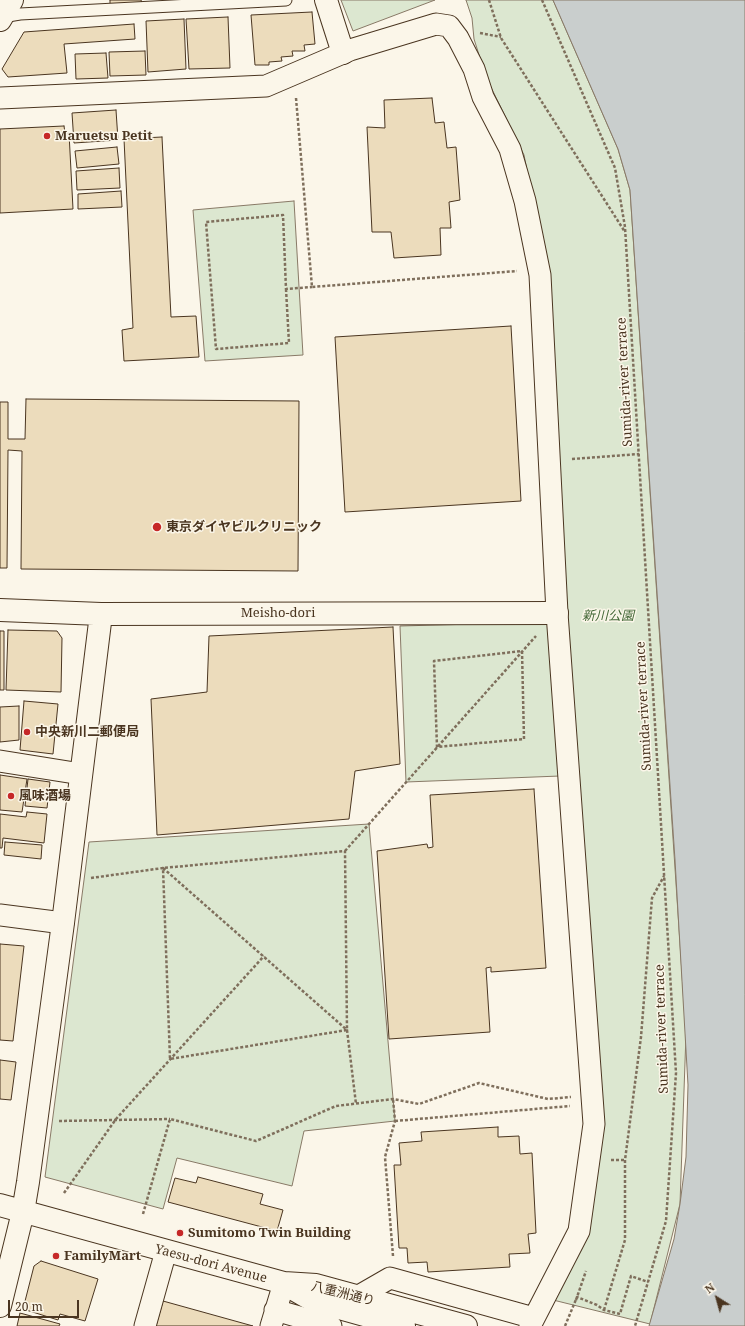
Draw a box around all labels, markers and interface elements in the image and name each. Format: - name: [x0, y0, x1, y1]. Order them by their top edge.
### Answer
- place label: Maruetsu Petit: [55, 128, 152, 144]
- marker: Maruetsu Petit: [42, 131, 52, 141]
- street label: Sumida-river terrace: [614, 317, 636, 447]
- place label: 東京ダイヤビルクリニック: [166, 519, 322, 535]
- marker: 東京ダイヤビルクリニック: [151, 521, 163, 533]
- street label: Meisho-dori: [241, 605, 315, 621]
- park label: 新川公園: [582, 608, 634, 624]
- street label: Sumida-river terrace: [633, 641, 655, 771]
- place label: 中央新川二郵便局: [35, 724, 139, 740]
- marker: 中央新川二郵便局: [22, 727, 32, 737]
- place label: 風味酒場: [19, 788, 71, 804]
- marker: 風味酒場: [6, 791, 16, 801]
- street label: Sumida-river terrace: [652, 964, 672, 1094]
- place label: Sumitomo Twin Building: [188, 1225, 351, 1241]
- marker: Sumitomo Twin Building: [175, 1228, 185, 1238]
- street label: Yaesu-dori Avenue: [153, 1242, 269, 1286]
- place label: FamilyMart: [64, 1248, 141, 1264]
- marker: FamilyMart: [51, 1251, 61, 1261]
- north arrow: [697, 1278, 737, 1318]
- street label: 八重洲通り: [310, 1279, 376, 1309]
- text: N: [701, 1279, 717, 1297]
- scale bar: [10, 1292, 81, 1318]
- text: 20 m: [15, 1298, 43, 1315]

